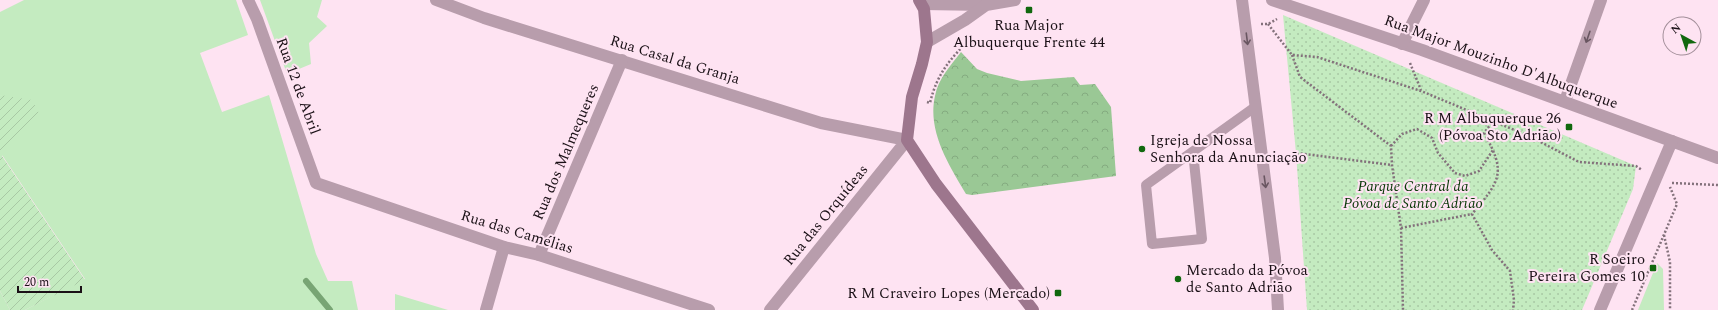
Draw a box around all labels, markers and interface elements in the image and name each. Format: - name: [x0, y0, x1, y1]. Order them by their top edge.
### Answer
- marker: Rua Major Albuquerque Frente 44: [1024, 5, 1034, 15]
- street label: Rua Major Mouzinho D'Albuquerque: [1381, 9, 1621, 115]
- place label: Rua Major Albuquerque Frente 44: [953, 14, 1106, 54]
- north arrow: [1662, 16, 1702, 56]
- text: N: [1667, 19, 1685, 38]
- street label: Rua Casal da Granja: [607, 29, 743, 91]
- one-way arrow: [1584, 30, 1591, 43]
- one-way arrow: [1243, 32, 1250, 45]
- street label: Rua 12 de Abril: [270, 34, 326, 138]
- street label: Rua dos Malmequeres: [527, 80, 605, 224]
- place label: R M Albuquerque 26 (Póvoa Sto Adrião): [1424, 107, 1561, 147]
- marker: R M Albuquerque 26 (Póvoa Sto Adrião): [1564, 122, 1574, 132]
- place label: Igreja de Nossa Senhora da Anunciação: [1150, 129, 1307, 169]
- marker: Igreja de Nossa Senhora da Anunciação: [1137, 144, 1147, 154]
- street label: Rua das Orquídeas: [778, 159, 874, 271]
- one-way arrow: [1261, 175, 1268, 188]
- park label: Parque Central da Póvoa de Santo Adrião: [1343, 175, 1483, 215]
- street label: Rua das Camélias: [458, 204, 576, 260]
- place label: R Soeiro Pereira Gomes 10: [1528, 248, 1645, 288]
- place label: Mercado da Póvoa de Santo Adrião: [1186, 259, 1309, 299]
- marker: R Soeiro Pereira Gomes 10: [1648, 263, 1658, 273]
- scale bar: [18, 268, 81, 294]
- text: 20 m: [24, 273, 49, 292]
- marker: Mercado da Póvoa de Santo Adrião: [1173, 274, 1183, 284]
- place label: R M Craveiro Lopes (Mercado): [847, 282, 1050, 305]
- marker: R M Craveiro Lopes (Mercado): [1053, 288, 1063, 298]

